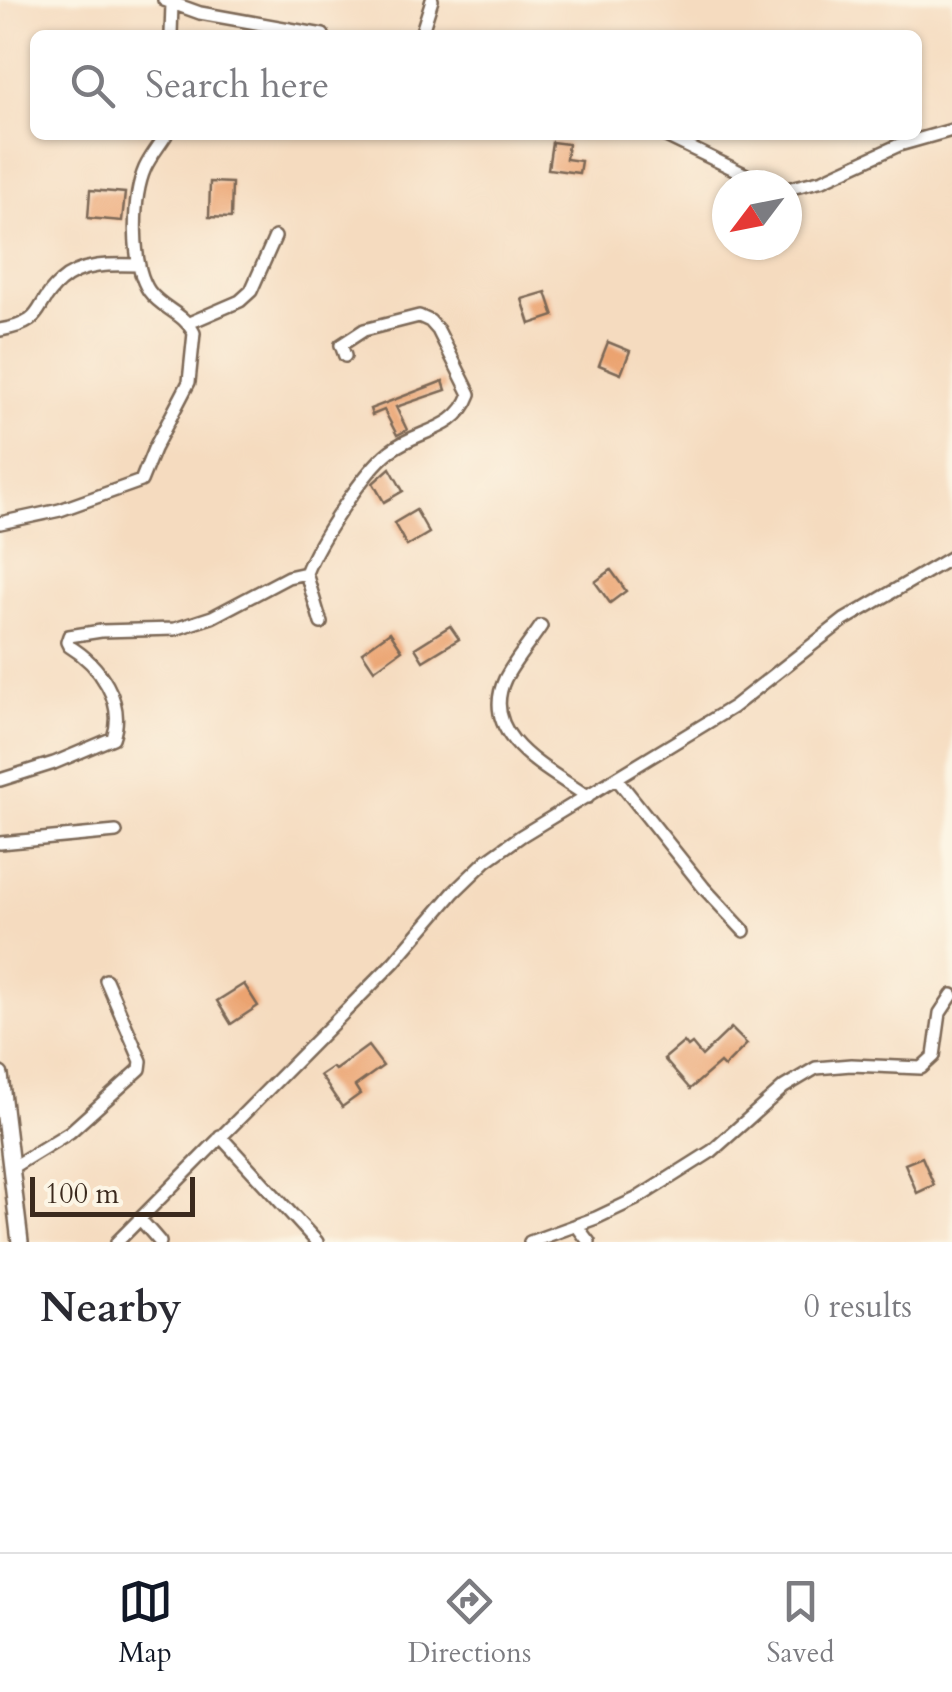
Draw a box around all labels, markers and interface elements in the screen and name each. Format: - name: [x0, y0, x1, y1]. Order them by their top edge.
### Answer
- search box: [30, 30, 922, 140]
- icon: search: [65, 58, 120, 113]
- text: Search here: [145, 59, 329, 111]
- north arrow: [712, 170, 802, 260]
- scale bar: [30, 1172, 195, 1216]
- text: 100 m: [45, 1175, 119, 1213]
- text: Nearby: [40, 1279, 182, 1336]
- text: 0 results: [804, 1285, 912, 1329]
- tab: Map: [118, 1574, 173, 1672]
- tab: Directions: [408, 1574, 531, 1672]
- tab: Saved: [766, 1574, 834, 1672]

